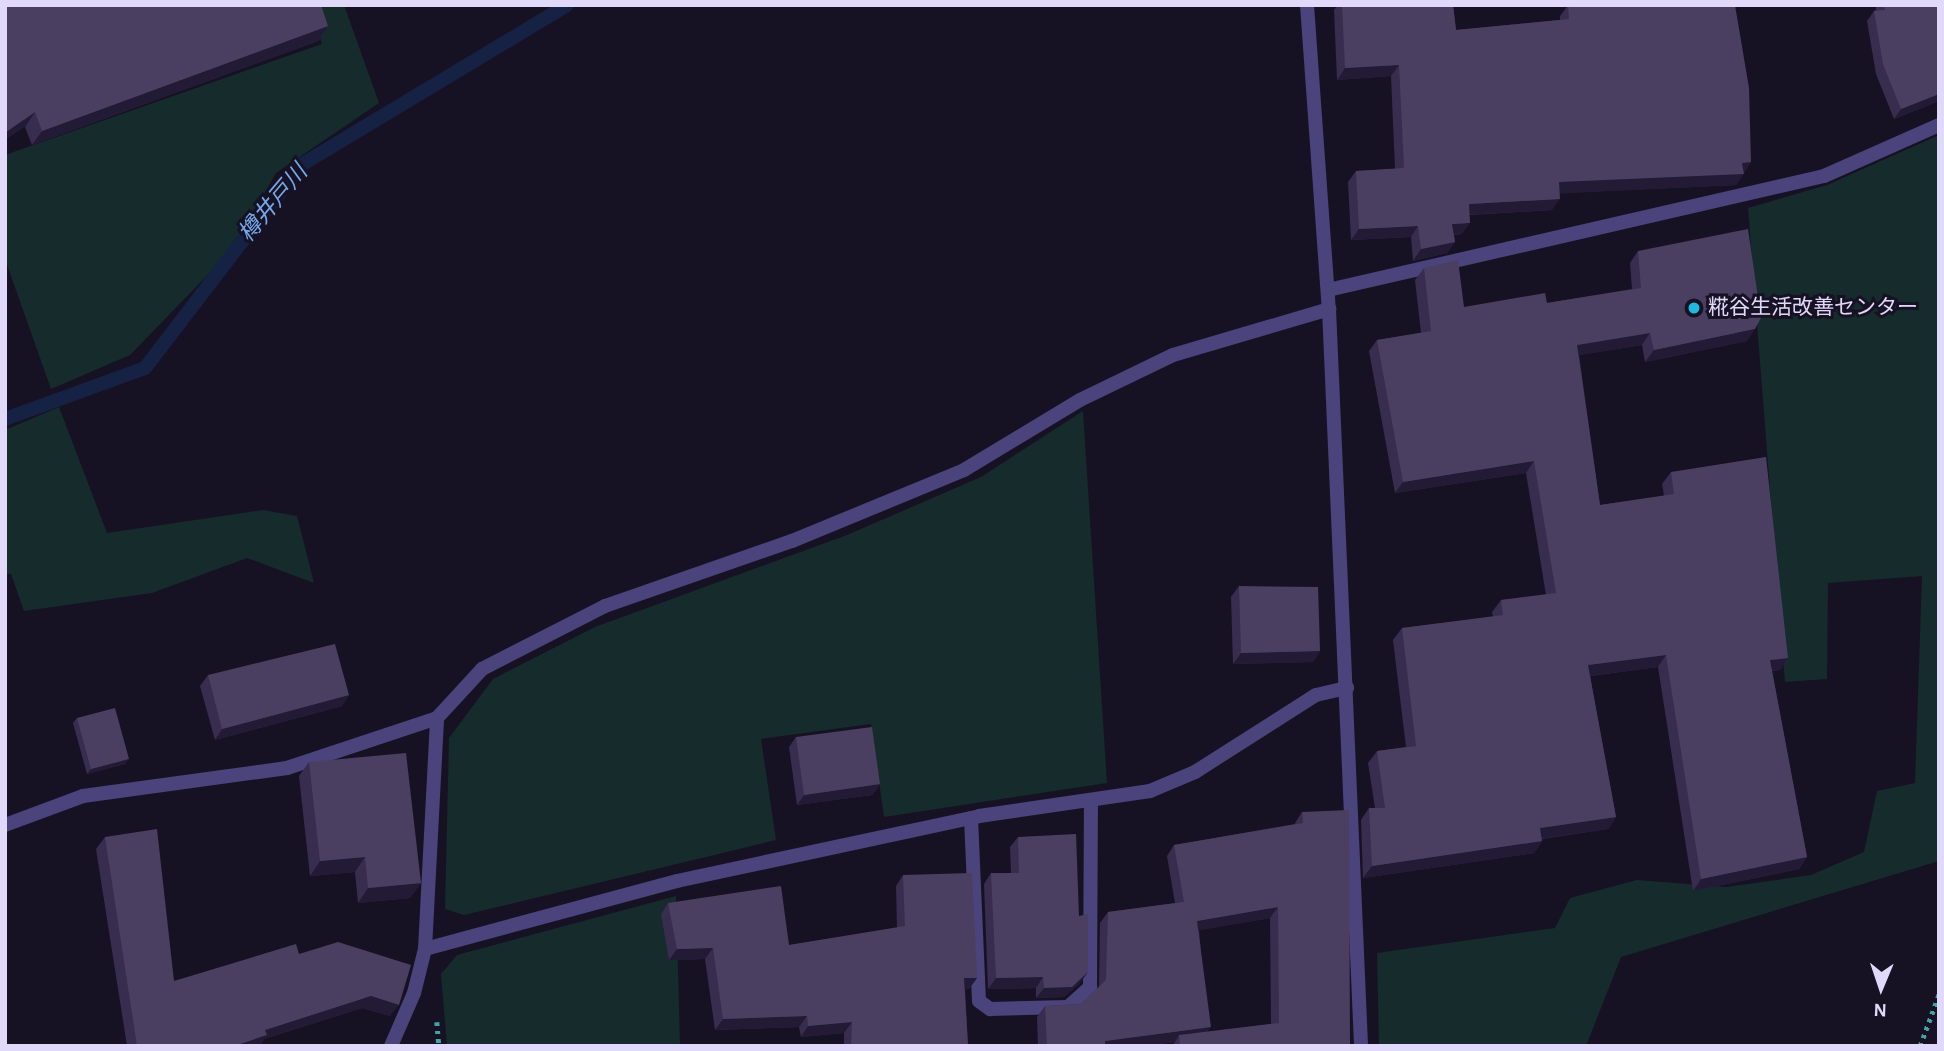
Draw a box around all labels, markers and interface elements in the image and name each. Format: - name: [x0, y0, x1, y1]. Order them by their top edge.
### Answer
- water label: 樽井戸川: [234, 160, 314, 248]
- place label: 糀谷生活改善センター: [1708, 295, 1918, 321]
- marker: 糀谷生活改善センター: [1686, 300, 1702, 316]
- north arrow: [1846, 953, 1916, 1023]
- text: N: [1873, 1000, 1887, 1019]

